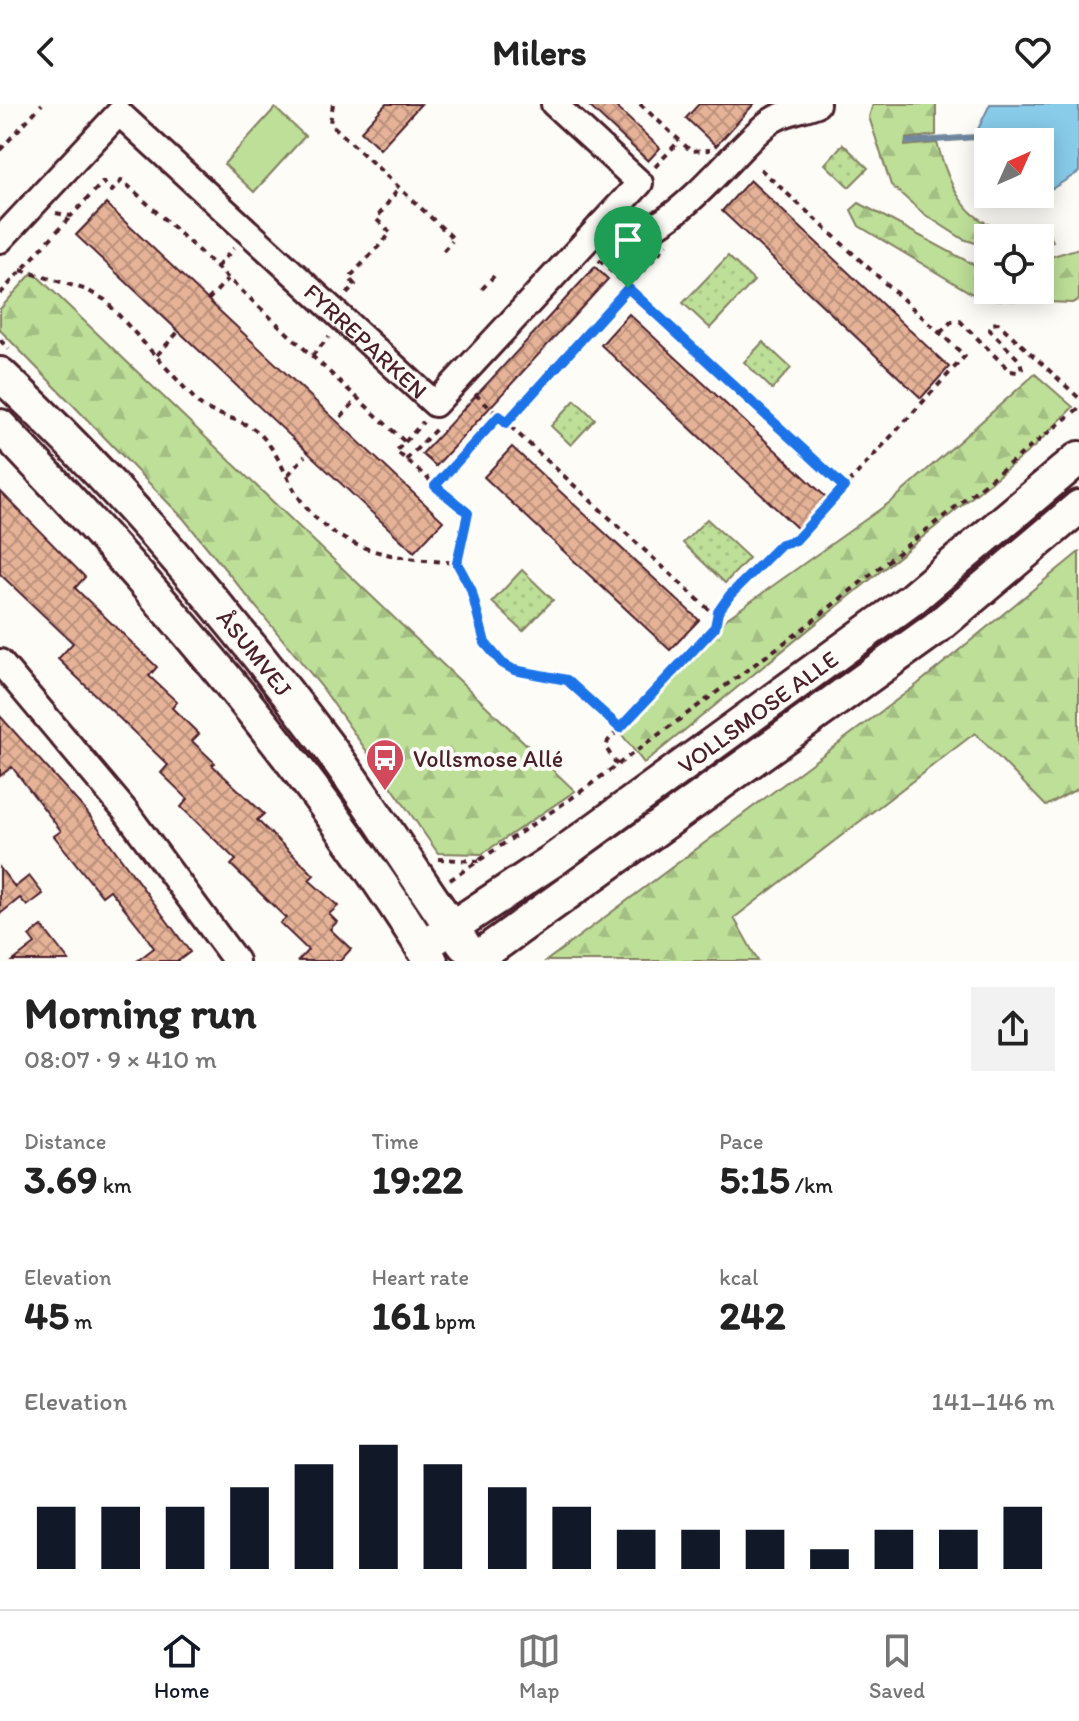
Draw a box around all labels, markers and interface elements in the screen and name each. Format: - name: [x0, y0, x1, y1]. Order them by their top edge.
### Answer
- icon: back: [24, 30, 68, 74]
- icon: heart: [1011, 30, 1055, 74]
- text: Milers: [492, 31, 587, 74]
- north arrow: [974, 128, 1054, 208]
- map controls: [974, 128, 1054, 304]
- pin: [594, 206, 662, 288]
- icon: arrive: [606, 218, 650, 262]
- button: locate: [974, 224, 1054, 304]
- street label: FYRREPARKEN: [298, 277, 434, 405]
- street label: ÅSUMVEJ: [211, 603, 299, 702]
- street label: VOLLSMOSE ALLE: [672, 644, 843, 779]
- bus stop icon: Vollsmose Allé: [364, 737, 406, 792]
- place label: Vollsmose Allé: [413, 744, 563, 773]
- text: Morning run: [24, 986, 257, 1039]
- button: share: [971, 987, 1055, 1071]
- text: 08:07 · 9 × 410 m: [24, 1043, 217, 1075]
- text: Distance: [24, 1128, 106, 1155]
- text: Time: [372, 1128, 419, 1155]
- text: Pace: [719, 1128, 763, 1155]
- text: 3.69: [24, 1155, 98, 1203]
- text: 19:22: [372, 1155, 463, 1203]
- text: 5:15: [719, 1155, 790, 1203]
- text: km: [98, 1172, 132, 1199]
- text: /km: [790, 1172, 833, 1199]
- text: Elevation: [24, 1264, 111, 1291]
- text: Heart rate: [372, 1264, 469, 1291]
- text: kcal: [719, 1264, 758, 1291]
- text: 45: [24, 1291, 69, 1339]
- text: 161: [372, 1291, 430, 1339]
- text: 242: [719, 1291, 785, 1339]
- text: m: [69, 1308, 93, 1335]
- text: bpm: [430, 1308, 476, 1335]
- text: Elevation: [24, 1385, 127, 1417]
- text: 141–146 m: [932, 1385, 1055, 1417]
- tab: Home: [154, 1629, 209, 1704]
- tab: Map: [517, 1629, 561, 1704]
- tab: Saved: [869, 1629, 925, 1704]

